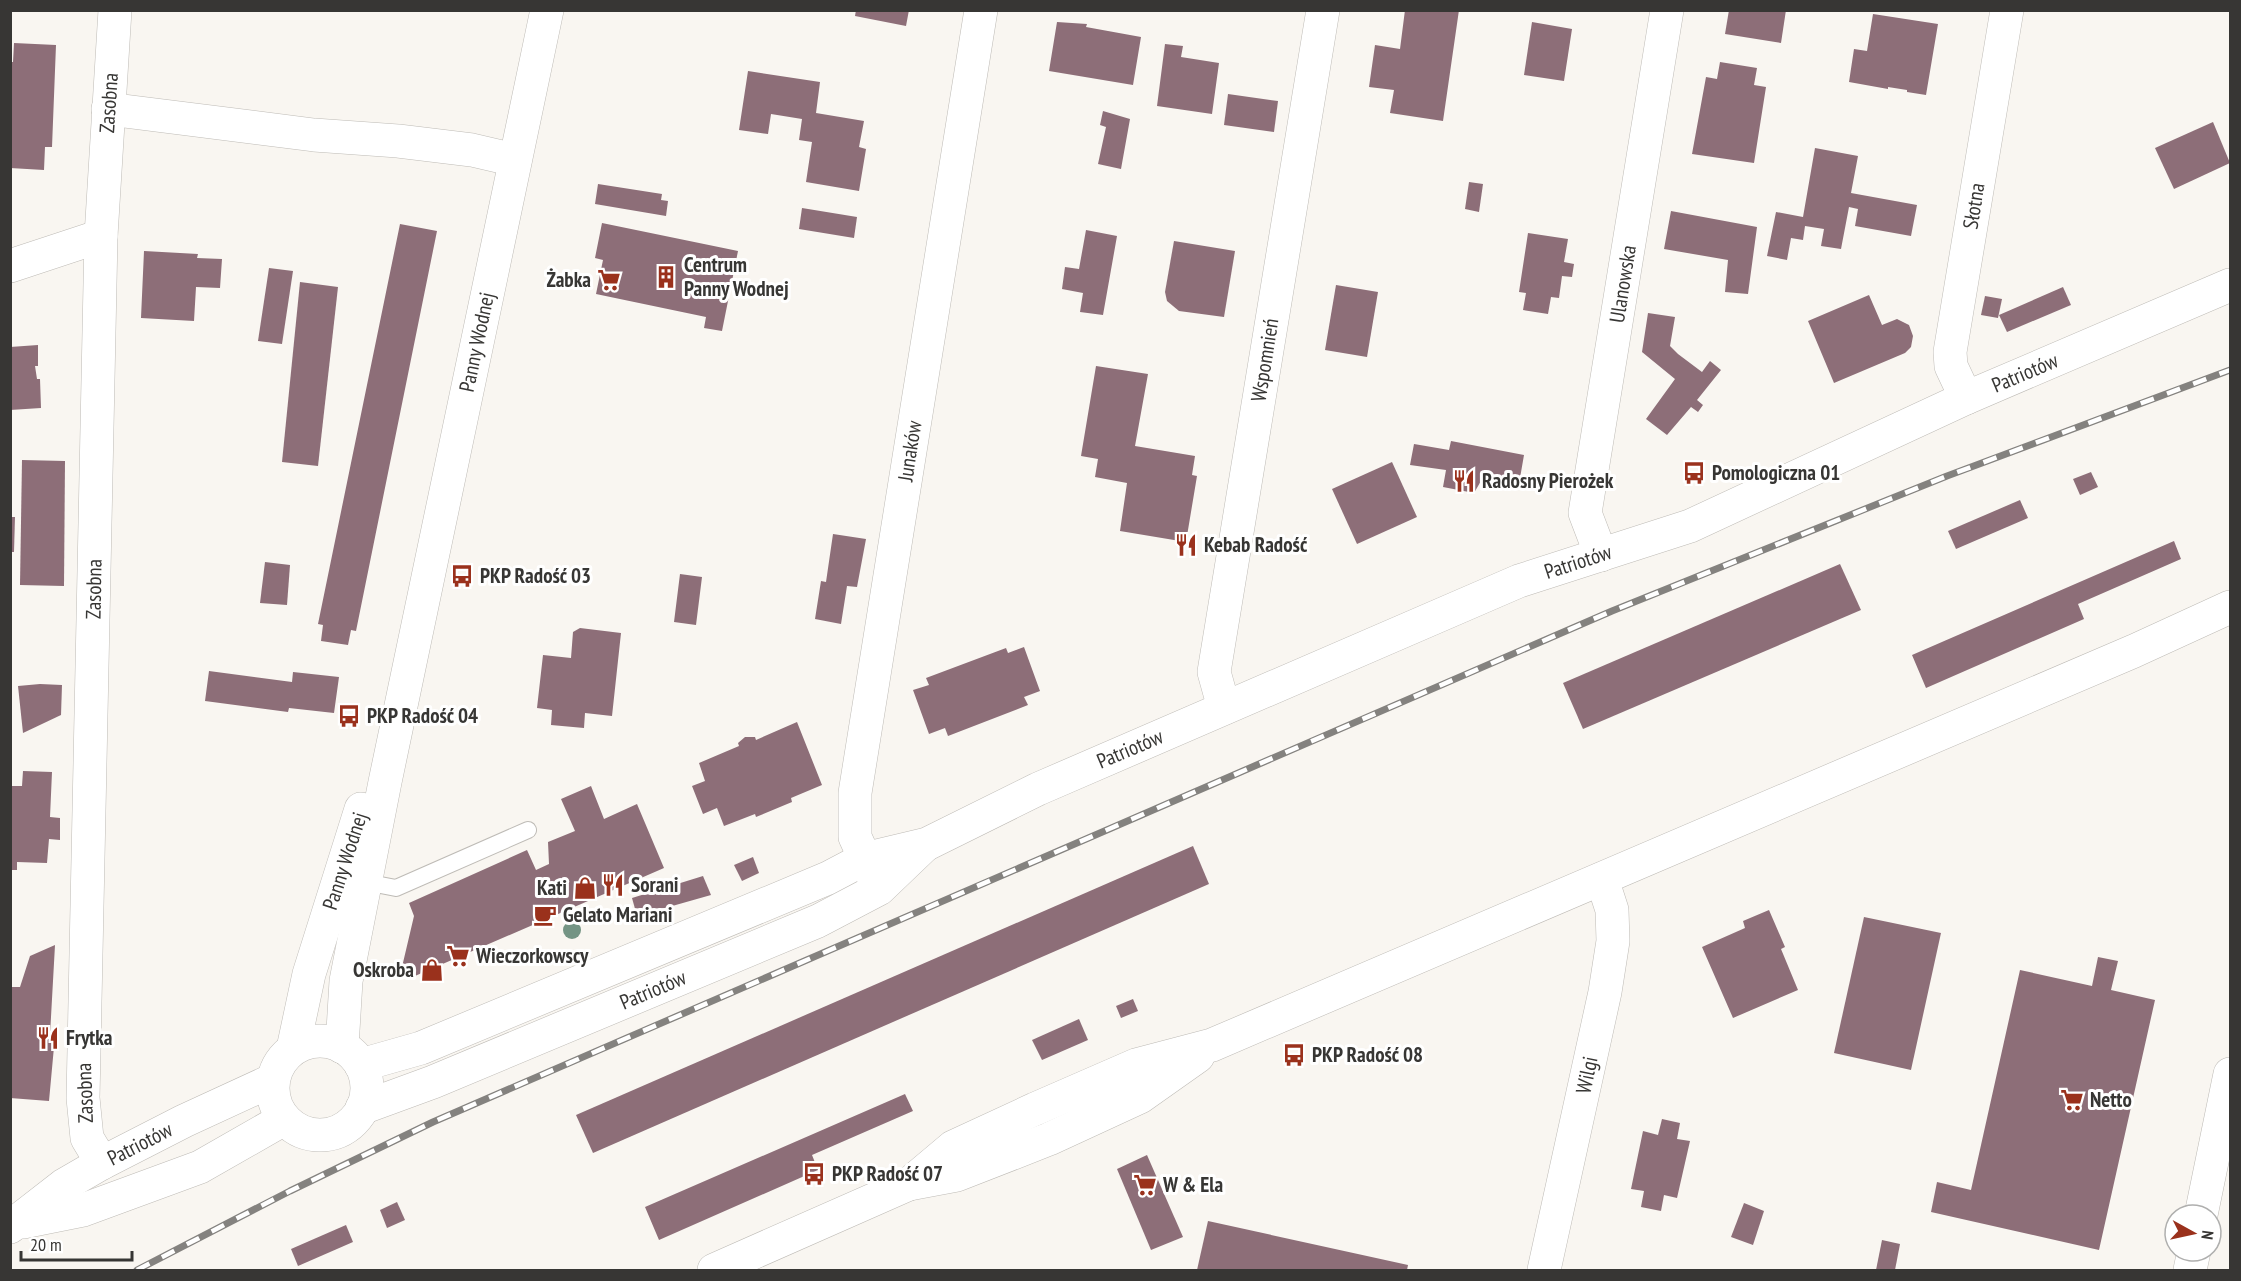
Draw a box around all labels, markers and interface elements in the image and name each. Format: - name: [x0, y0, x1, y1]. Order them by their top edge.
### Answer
- street label: Zasobna: [93, 72, 124, 134]
- street label: Słotna: [1957, 181, 1990, 231]
- street label: Ulanowska: [1603, 243, 1642, 325]
- place label: Centrum Panny Wodnej: [684, 251, 789, 302]
- building icon: Centrum Panny Wodnej: [653, 264, 679, 290]
- place label: Żabka: [546, 266, 591, 293]
- supermarket icon: Żabka: [596, 267, 622, 293]
- street label: Panny Wodnej: [453, 290, 500, 394]
- street label: Wspomnień: [1245, 316, 1284, 404]
- street label: Patriotów: [1988, 346, 2063, 399]
- street label: Junaków: [891, 418, 928, 484]
- place label: Pomologiczna 01: [1712, 459, 1840, 486]
- bus stop icon: Pomologiczna 01: [1681, 460, 1707, 486]
- place label: Radosny Pierożek: [1482, 467, 1614, 494]
- restaurant icon: Radosny Pierożek: [1451, 468, 1477, 494]
- place label: Kebab Radość: [1204, 531, 1308, 558]
- restaurant icon: Kebab Radość: [1173, 532, 1199, 558]
- street label: Patriotów: [1541, 538, 1616, 585]
- street label: Zasobna: [79, 559, 108, 619]
- place label: PKP Radość 03: [480, 562, 591, 589]
- bus stop icon: PKP Radość 03: [449, 563, 475, 589]
- place label: PKP Radość 04: [367, 702, 478, 729]
- bus stop icon: PKP Radość 04: [336, 703, 362, 729]
- street label: Patriotów: [1093, 722, 1168, 775]
- street label: Panny Wodnej: [316, 809, 373, 913]
- place label: Sorani: [631, 871, 679, 898]
- restaurant icon: Sorani: [600, 872, 626, 898]
- place label: Kati: [537, 874, 567, 901]
- shop icon: Kati: [572, 875, 598, 901]
- place label: Gelato Mariani: [563, 901, 672, 928]
- cafe icon: Gelato Mariani: [532, 902, 558, 928]
- place label: Wieczorkowscy: [475, 942, 589, 969]
- supermarket icon: Wieczorkowscy: [445, 943, 471, 969]
- place label: Oskroba: [353, 956, 414, 983]
- shop icon: Oskroba: [419, 957, 445, 983]
- street label: Patriotów: [616, 963, 691, 1016]
- place label: Frytka: [66, 1024, 113, 1051]
- restaurant icon: Frytka: [35, 1025, 61, 1051]
- place label: PKP Radość 08: [1312, 1041, 1423, 1068]
- bus stop icon: PKP Radość 08: [1281, 1042, 1307, 1068]
- street label: Wilgi: [1569, 1054, 1604, 1096]
- street label: Zasobna: [70, 1062, 99, 1124]
- place label: Netto: [2090, 1086, 2132, 1113]
- supermarket icon: Netto: [2059, 1087, 2085, 1113]
- street label: Patriotów: [103, 1116, 177, 1171]
- place label: PKP Radość 07: [832, 1160, 943, 1187]
- bus stop icon: PKP Radość 07: [801, 1161, 827, 1187]
- place label: W & Ela: [1162, 1171, 1223, 1198]
- supermarket icon: W & Ela: [1132, 1172, 1158, 1198]
- north arrow: [2163, 1203, 2223, 1263]
- scale bar: [21, 1224, 132, 1262]
- text: N: [2197, 1229, 2218, 1241]
- text: 20 m: [30, 1233, 62, 1256]

